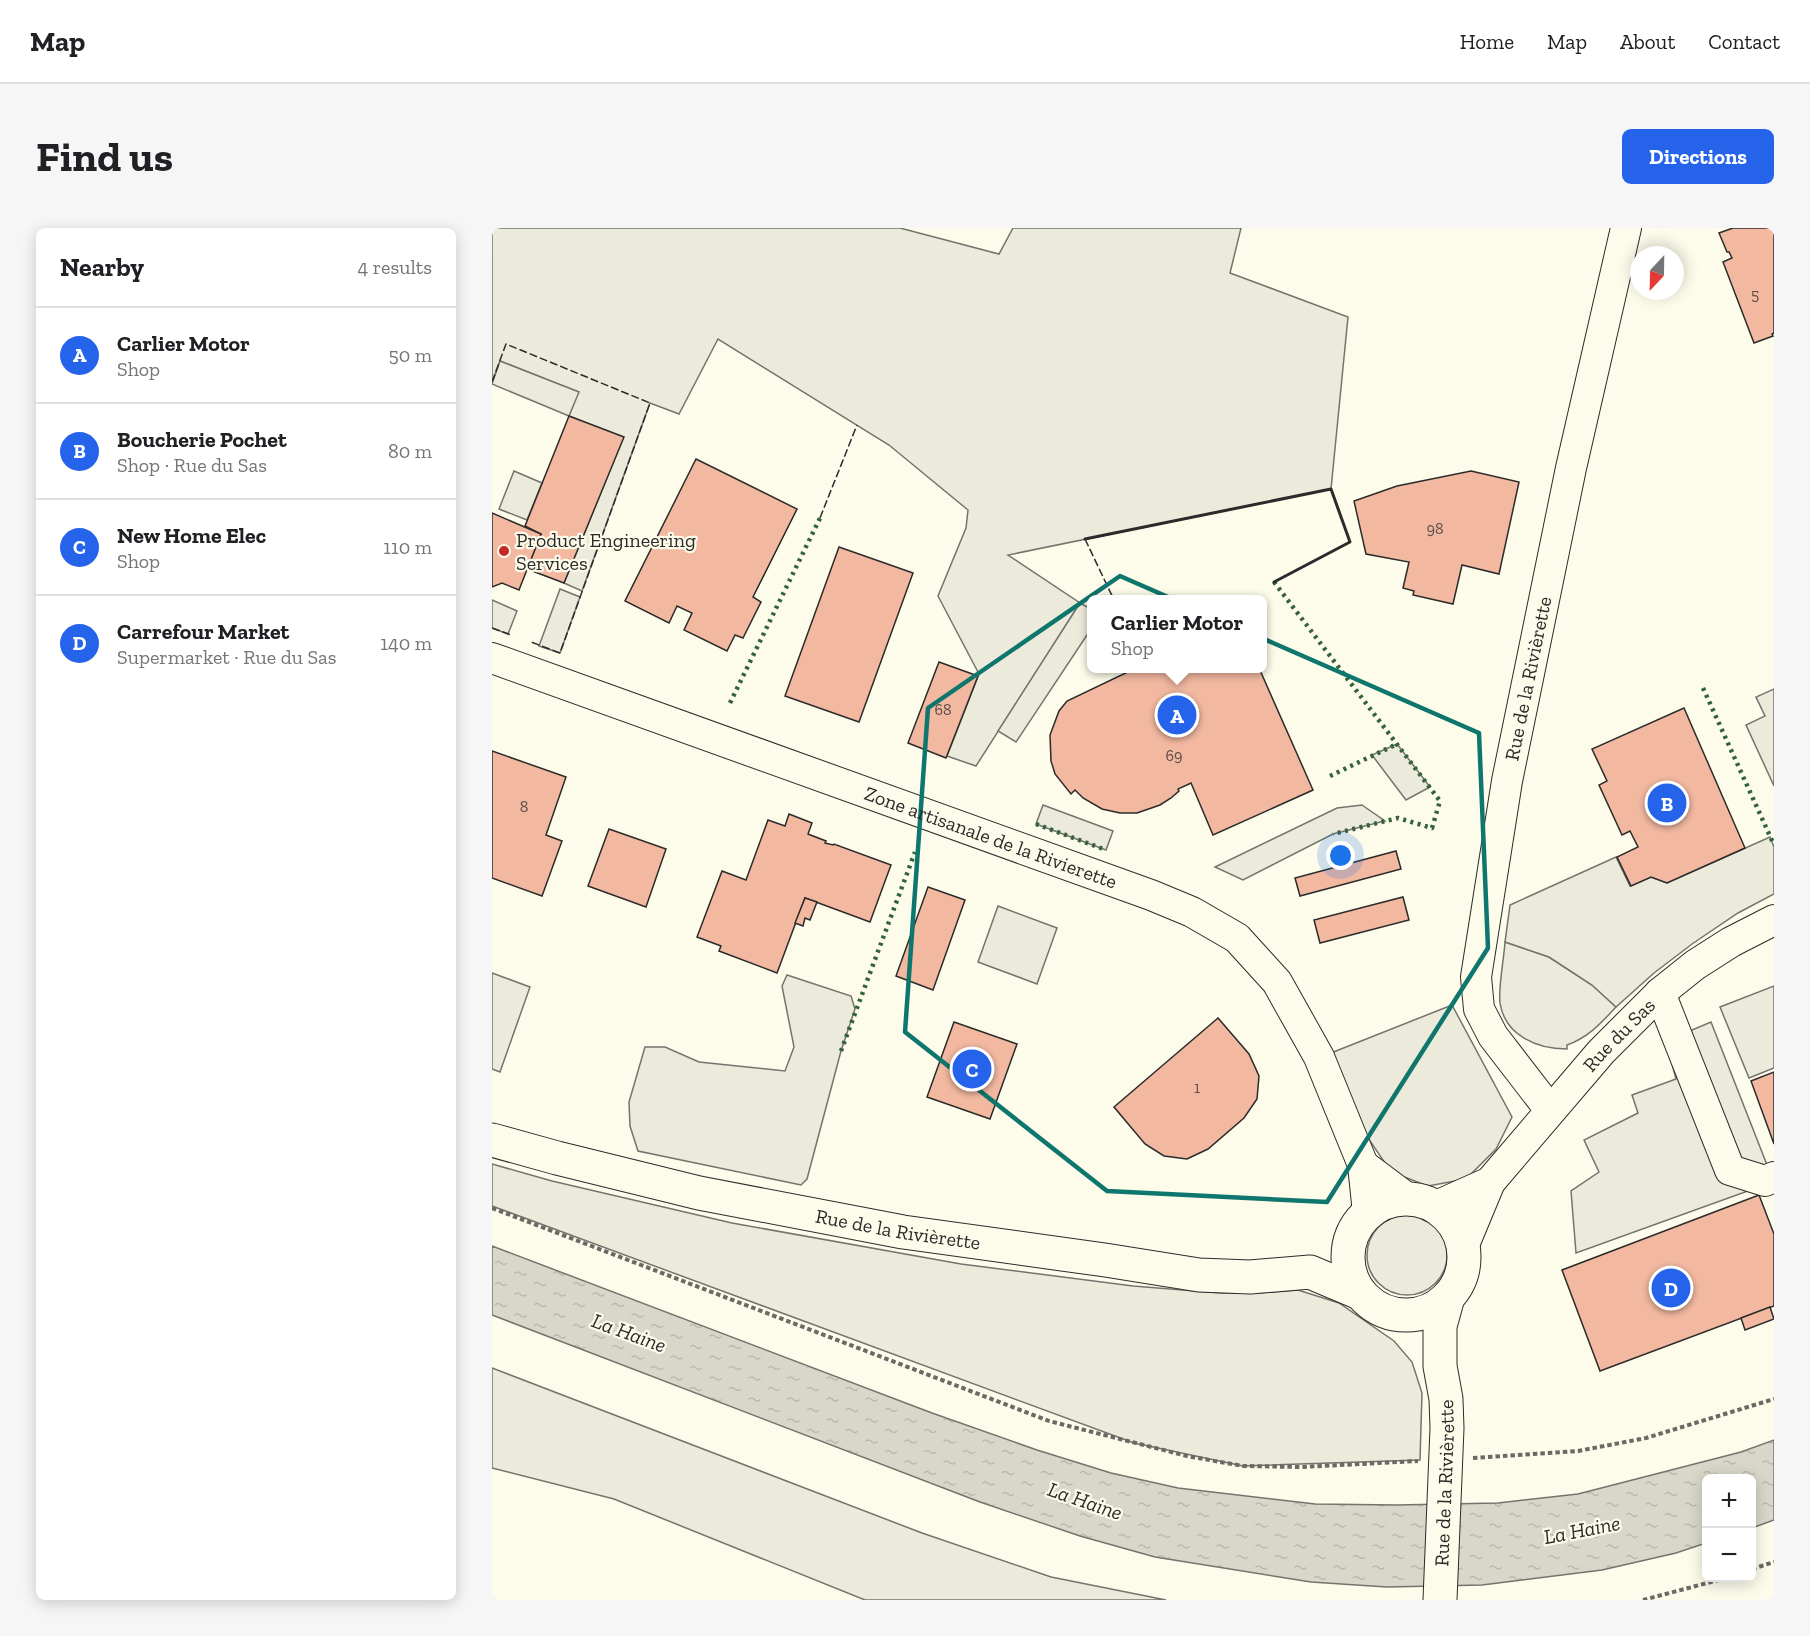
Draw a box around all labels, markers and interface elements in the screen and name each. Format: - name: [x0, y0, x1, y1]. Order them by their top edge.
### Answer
- text: Map: [30, 25, 85, 58]
- text: Home: [1460, 29, 1514, 54]
- text: Map: [1547, 29, 1587, 54]
- text: About: [1620, 29, 1675, 54]
- text: Contact: [1708, 29, 1780, 54]
- button: Directions: [1622, 129, 1774, 184]
- text: Find us: [36, 131, 173, 182]
- north arrow: [1630, 246, 1684, 300]
- text: Nearby: [60, 251, 144, 283]
- text: 4 results: [357, 255, 432, 279]
- house number: 5: [1751, 285, 1759, 304]
- text: Carlier Motor: [117, 330, 250, 357]
- text: A: [73, 343, 86, 367]
- text: 50 m: [388, 343, 432, 367]
- text: Shop: [117, 357, 160, 381]
- text: Boucherie Pochet: [117, 426, 287, 453]
- text: B: [73, 439, 86, 463]
- text: 80 m: [388, 439, 432, 463]
- text: Shop · Rue du Sas: [117, 453, 267, 477]
- house number: 98: [1426, 519, 1444, 538]
- text: New Home Elec: [117, 522, 266, 549]
- place label: Product Engineering Services: [516, 528, 696, 575]
- text: C: [73, 535, 86, 559]
- text: 110 m: [383, 535, 432, 559]
- marker: Product Engineering Services: [497, 544, 511, 558]
- text: Shop: [117, 549, 160, 573]
- street label: Rue de la Rivièrette: [1499, 594, 1556, 763]
- popup: [1087, 595, 1267, 673]
- text: Carlier Motor: [1111, 609, 1243, 636]
- text: Carrefour Market: [117, 618, 289, 645]
- text: D: [73, 631, 86, 655]
- text: 140 m: [380, 631, 432, 655]
- text: Shop: [1111, 636, 1154, 660]
- text: Supermarket · Rue du Sas: [117, 645, 337, 669]
- pin: A: [1158, 692, 1196, 738]
- house number: 68: [934, 700, 952, 719]
- house number: 69: [1166, 746, 1183, 765]
- pin: B: [1648, 780, 1686, 826]
- street label: Zone artisanale de la Rivierette: [861, 781, 1120, 894]
- house number: 8: [520, 797, 528, 816]
- your location: [1326, 841, 1355, 870]
- street label: Rue du Sas: [1578, 993, 1660, 1077]
- pin: C: [952, 1046, 992, 1092]
- house number: 1: [1194, 1078, 1200, 1097]
- street label: Rue de la Rivièrette: [813, 1204, 982, 1255]
- pin: D: [1652, 1266, 1690, 1310]
- water label: La Haine: [589, 1308, 670, 1358]
- street label: Rue de la Rivièrette: [1429, 1399, 1459, 1567]
- map controls: [1702, 1474, 1756, 1582]
- button: +: [1702, 1474, 1756, 1528]
- water label: La Haine: [1045, 1476, 1126, 1525]
- water label: La Haine: [1542, 1510, 1622, 1549]
- button: −: [1702, 1528, 1756, 1582]

